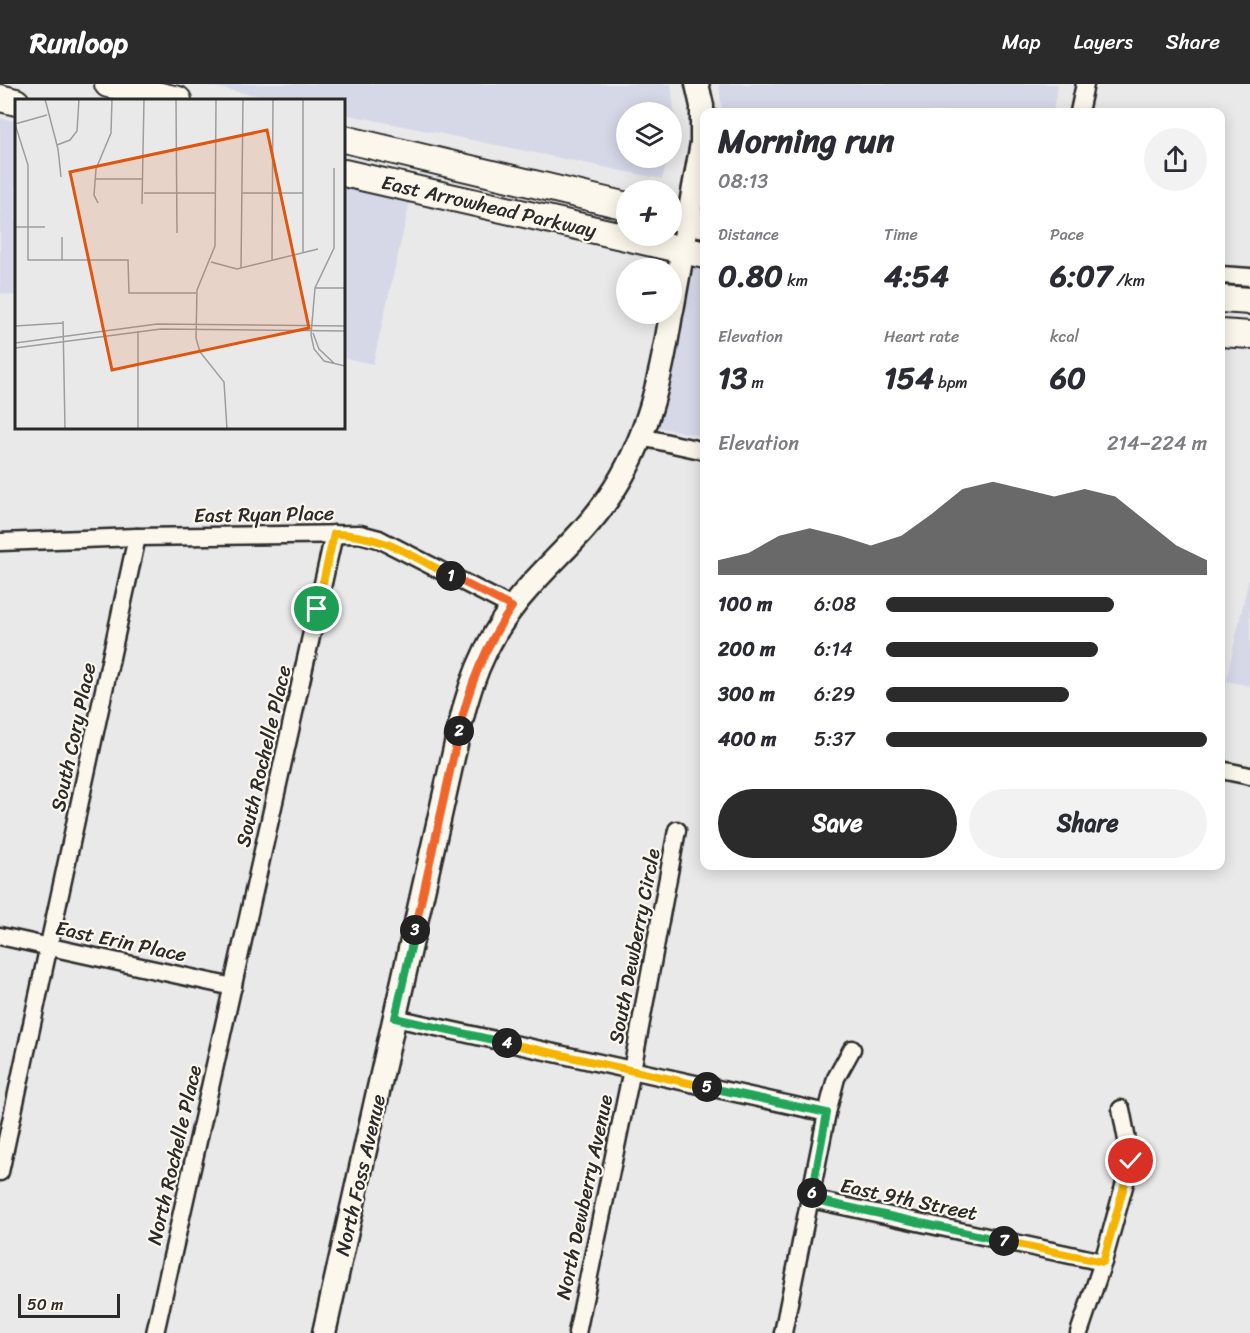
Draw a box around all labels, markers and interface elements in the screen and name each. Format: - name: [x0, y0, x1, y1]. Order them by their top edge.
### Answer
- text: Runloop: [30, 18, 128, 67]
- text: Map: [1002, 23, 1041, 61]
- text: Layers: [1074, 23, 1133, 61]
- text: Share: [1166, 23, 1220, 61]
- inset map: [15, 99, 345, 429]
- map controls: [616, 102, 682, 324]
- button: layers: [616, 102, 682, 168]
- text: Morning run: [718, 112, 894, 170]
- button: share: [1144, 128, 1207, 191]
- text: 08:13: [718, 164, 768, 199]
- street label: East Arrowhead Parkway: [378, 165, 600, 248]
- button: +: [616, 180, 682, 246]
- text: Distance: [718, 220, 779, 249]
- text: Time: [884, 220, 918, 249]
- text: Pace: [1050, 220, 1084, 249]
- text: 0.80: [718, 249, 783, 303]
- text: 4:54: [884, 249, 949, 303]
- text: 6:07: [1050, 249, 1112, 303]
- button: −: [616, 258, 682, 324]
- text: km: [783, 266, 808, 295]
- text: /km: [1112, 266, 1145, 295]
- text: Elevation: [718, 322, 783, 351]
- text: Heart rate: [884, 322, 959, 351]
- text: kcal: [1050, 322, 1079, 351]
- text: 13: [718, 351, 747, 405]
- text: 154: [884, 351, 934, 405]
- text: 60: [1050, 351, 1086, 405]
- text: m: [747, 368, 764, 397]
- text: bpm: [934, 368, 968, 397]
- text: Elevation: [718, 426, 799, 461]
- text: 214–224 m: [1107, 426, 1207, 461]
- street label: East Ryan Place: [194, 496, 335, 533]
- pin: 1: [436, 561, 466, 591]
- text: 1: [448, 561, 454, 590]
- pin: [291, 583, 342, 634]
- text: 100 m: [718, 587, 772, 622]
- text: 6:08: [814, 587, 856, 622]
- icon: arrive: [300, 592, 333, 625]
- text: 200 m: [718, 632, 775, 667]
- text: 6:14: [814, 632, 852, 667]
- street label: South Cory Place: [41, 659, 106, 815]
- street label: South Rochelle Place: [226, 662, 301, 851]
- text: 300 m: [718, 677, 775, 712]
- text: 6:29: [814, 677, 855, 712]
- pin: 2: [444, 716, 474, 746]
- text: 2: [454, 716, 464, 745]
- text: 400 m: [718, 722, 776, 757]
- text: 5:37: [814, 722, 855, 757]
- button: Save: [718, 789, 957, 858]
- button: Share: [969, 789, 1207, 858]
- street label: South Dewberry Circle: [598, 845, 671, 1047]
- street label: East Erin Place: [52, 911, 190, 972]
- pin: 3: [400, 915, 430, 945]
- text: 3: [411, 915, 419, 944]
- pin: 4: [492, 1028, 522, 1058]
- text: 4: [502, 1028, 512, 1057]
- street label: North Rochelle Place: [137, 1061, 212, 1248]
- pin: 5: [692, 1072, 722, 1102]
- text: 5: [702, 1072, 712, 1101]
- street label: North Foss Avenue: [325, 1091, 396, 1260]
- street label: North Dewberry Avenue: [546, 1091, 623, 1303]
- pin: [1105, 1135, 1156, 1186]
- icon: check: [1114, 1144, 1147, 1177]
- street label: East 9th Street: [837, 1168, 981, 1231]
- pin: 6: [797, 1178, 827, 1208]
- text: 6: [807, 1178, 817, 1207]
- pin: 7: [989, 1226, 1019, 1256]
- text: 7: [999, 1226, 1009, 1255]
- text: 50 m: [27, 1290, 63, 1319]
- scale bar: [18, 1291, 120, 1318]

